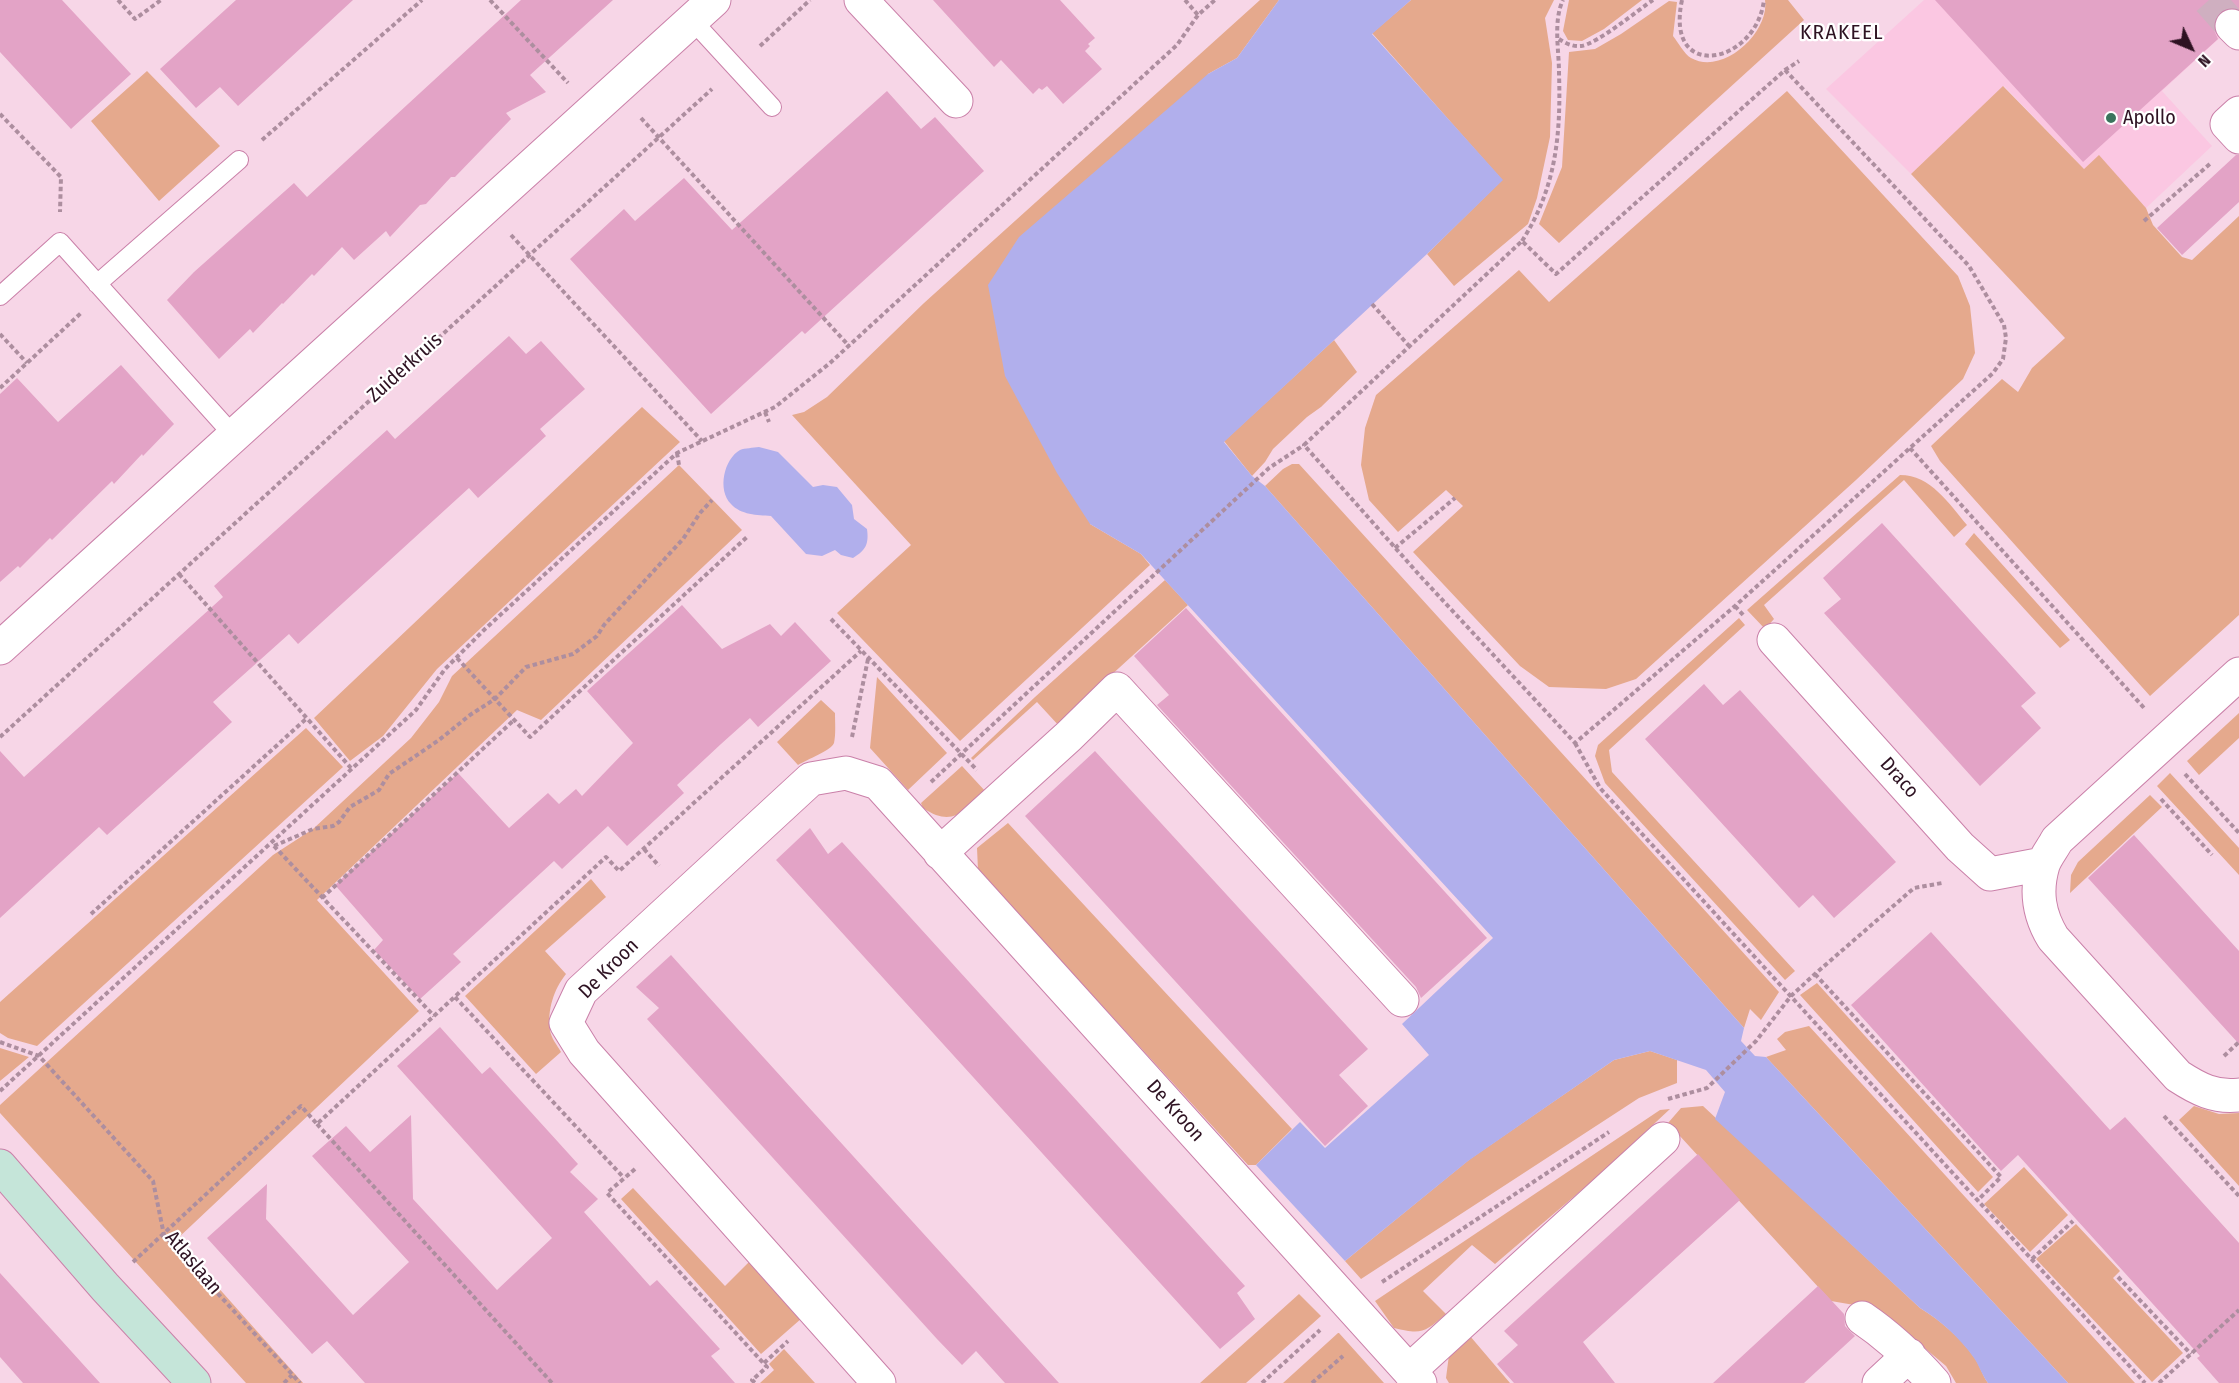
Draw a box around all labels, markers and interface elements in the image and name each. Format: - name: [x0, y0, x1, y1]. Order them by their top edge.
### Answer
- north arrow: [2161, 18, 2221, 78]
- district label: KRAKEEL: [1800, 20, 1884, 46]
- text: N: [2194, 51, 2214, 71]
- place label: Apollo: [2123, 106, 2176, 130]
- marker: Apollo: [2104, 111, 2118, 125]
- street label: Zuiderkruis: [363, 328, 447, 408]
- street label: Draco: [1875, 753, 1923, 803]
- street label: De Kroon: [574, 934, 644, 1004]
- street label: De Kroon: [1141, 1075, 1209, 1147]
- street label: Atlaslaan: [160, 1226, 226, 1300]

